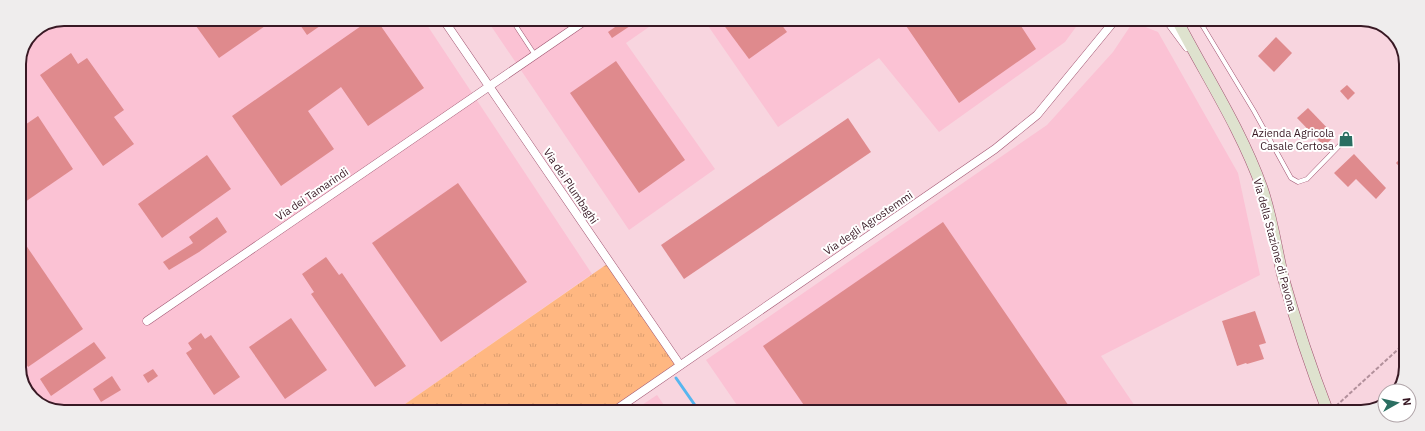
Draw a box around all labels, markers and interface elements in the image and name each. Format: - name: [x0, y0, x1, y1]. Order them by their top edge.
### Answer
- place label: Azienda Agricola Casale Certosa: [1252, 126, 1334, 153]
- shop icon: Azienda Agricola Casale Certosa: [1337, 130, 1355, 148]
- street label: Via dei Plumbaghi: [541, 145, 601, 227]
- street label: Via dei Tamarindi: [273, 165, 351, 223]
- street label: Via della Stazione di Pavona: [1250, 177, 1300, 313]
- street label: Via degli Agrostemmi: [821, 188, 915, 258]
- north arrow: [1377, 383, 1417, 423]
- text: N: [1399, 397, 1414, 407]

